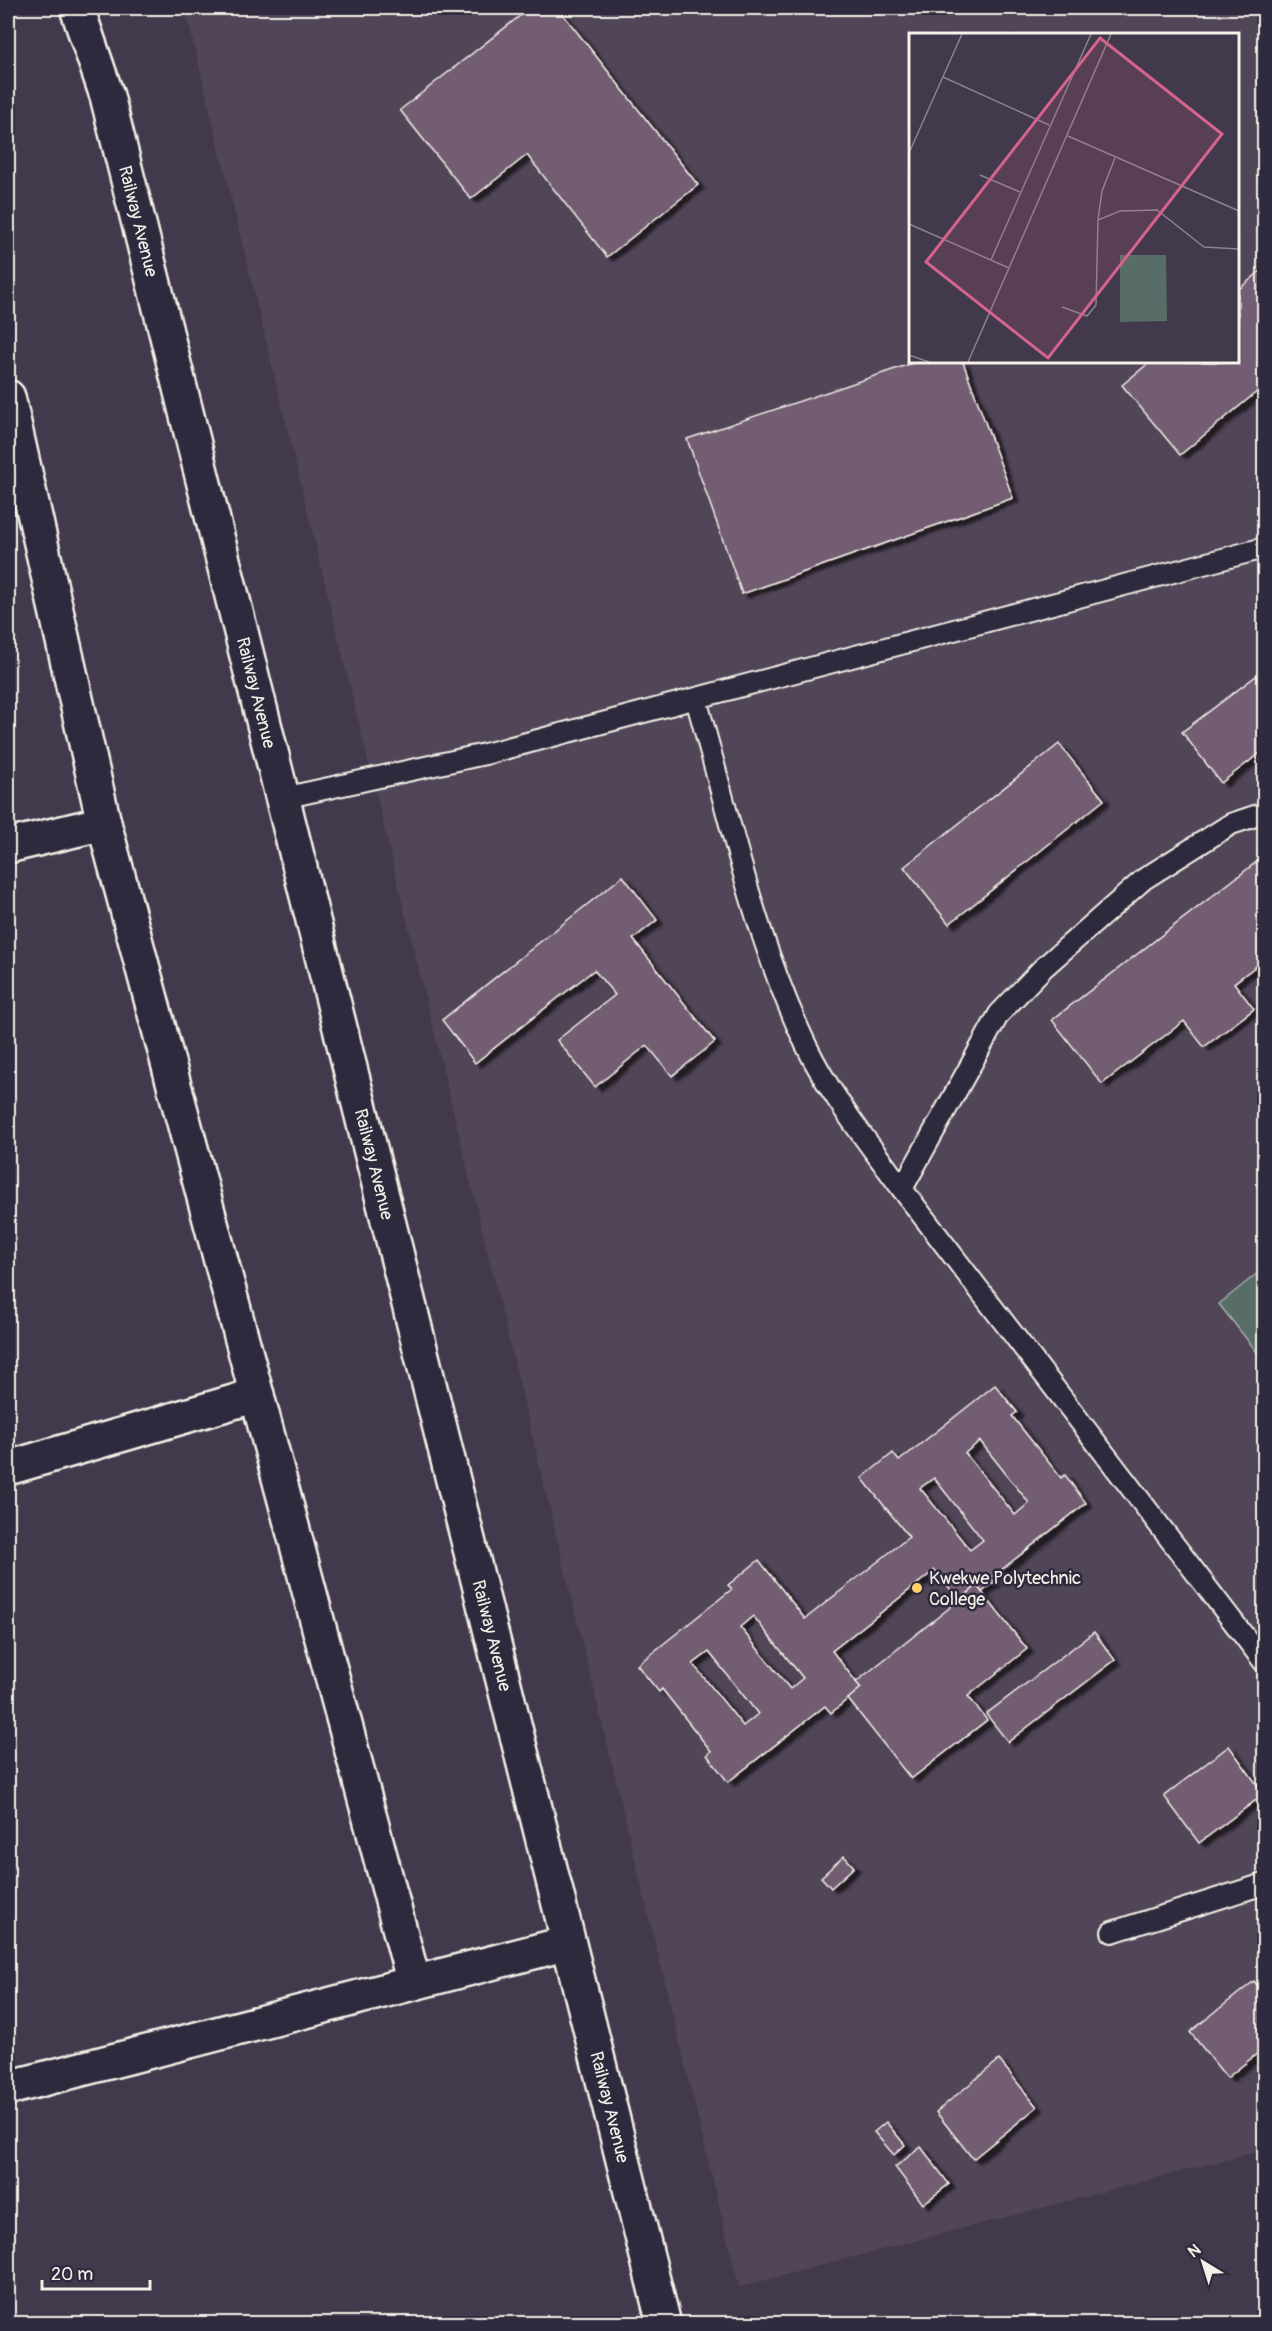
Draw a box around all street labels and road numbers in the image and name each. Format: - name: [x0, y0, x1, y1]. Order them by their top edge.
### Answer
- street label: Railway Avenue: [113, 163, 163, 279]
- street label: Railway Avenue: [231, 635, 281, 751]
- street label: Railway Avenue: [349, 1106, 399, 1222]
- street label: Railway Avenue: [466, 1578, 516, 1694]
- street label: Railway Avenue: [584, 2049, 634, 2165]

